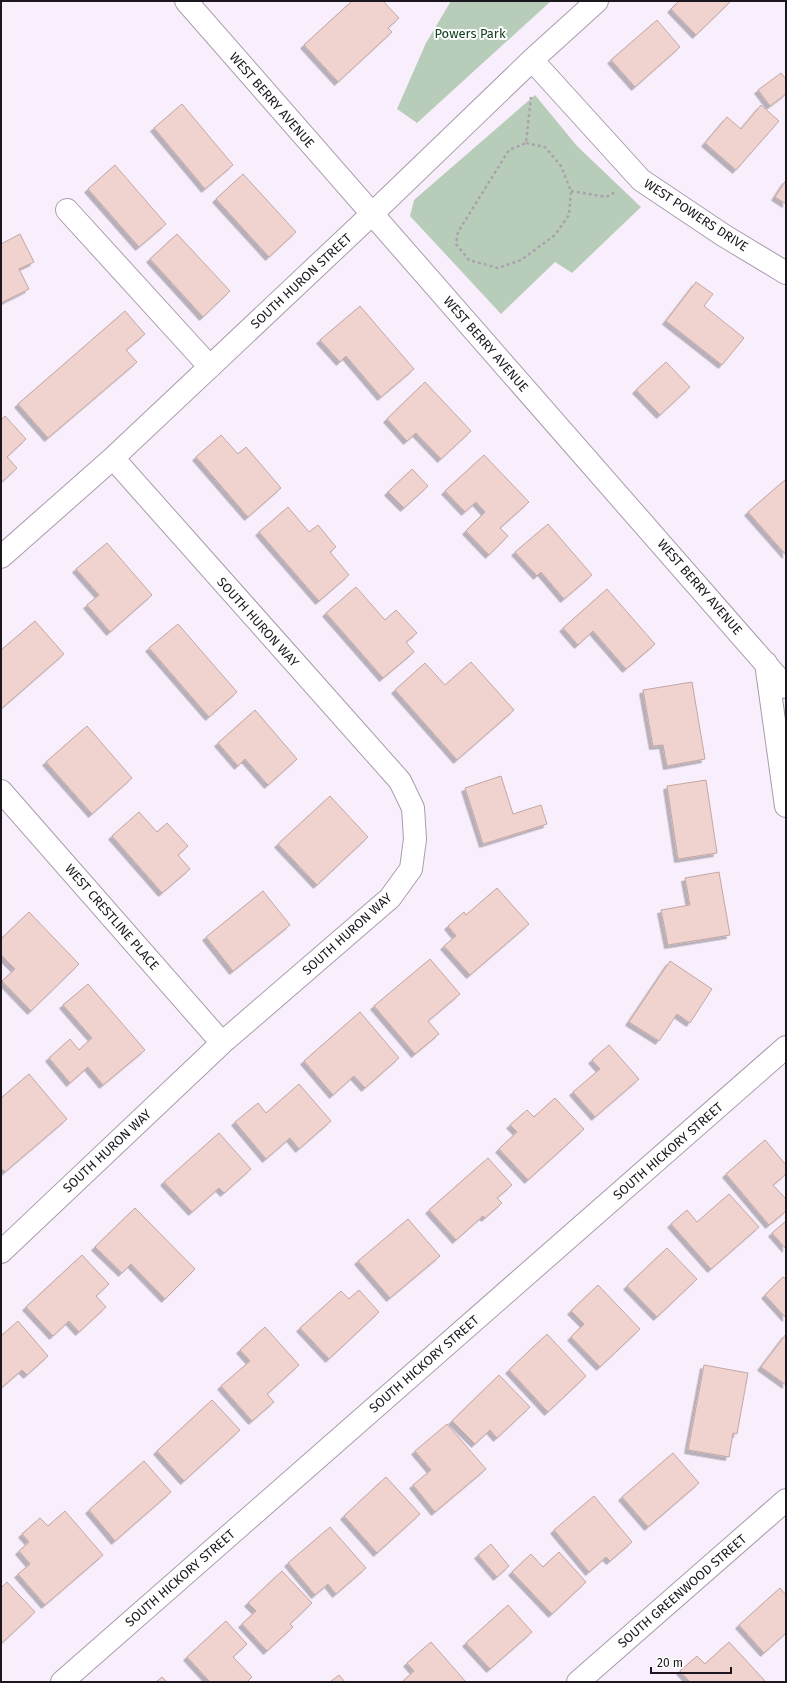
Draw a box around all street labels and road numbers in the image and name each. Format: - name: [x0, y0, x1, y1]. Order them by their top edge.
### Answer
- street label: WEST BERRY AVENUE: [227, 49, 317, 151]
- street label: WEST POWERS DRIVE: [641, 176, 751, 254]
- street label: SOUTH HURON STREET: [248, 230, 355, 332]
- street label: WEST BERRY AVENUE: [441, 293, 531, 395]
- street label: WEST BERRY AVENUE: [655, 536, 745, 638]
- street label: SOUTH HURON WAY: [214, 574, 303, 670]
- street label: WEST CRESTLINE PLACE: [62, 861, 162, 973]
- street label: SOUTH HURON WAY: [299, 889, 395, 978]
- street label: SOUTH HICKORY STREET: [610, 1099, 726, 1203]
- street label: SOUTH HURON WAY: [60, 1106, 155, 1196]
- street label: SOUTH HICKORY STREET: [366, 1312, 482, 1416]
- street label: SOUTH HICKORY STREET: [122, 1526, 238, 1630]
- street label: SOUTH GREENWOOD STREET: [615, 1531, 749, 1651]

